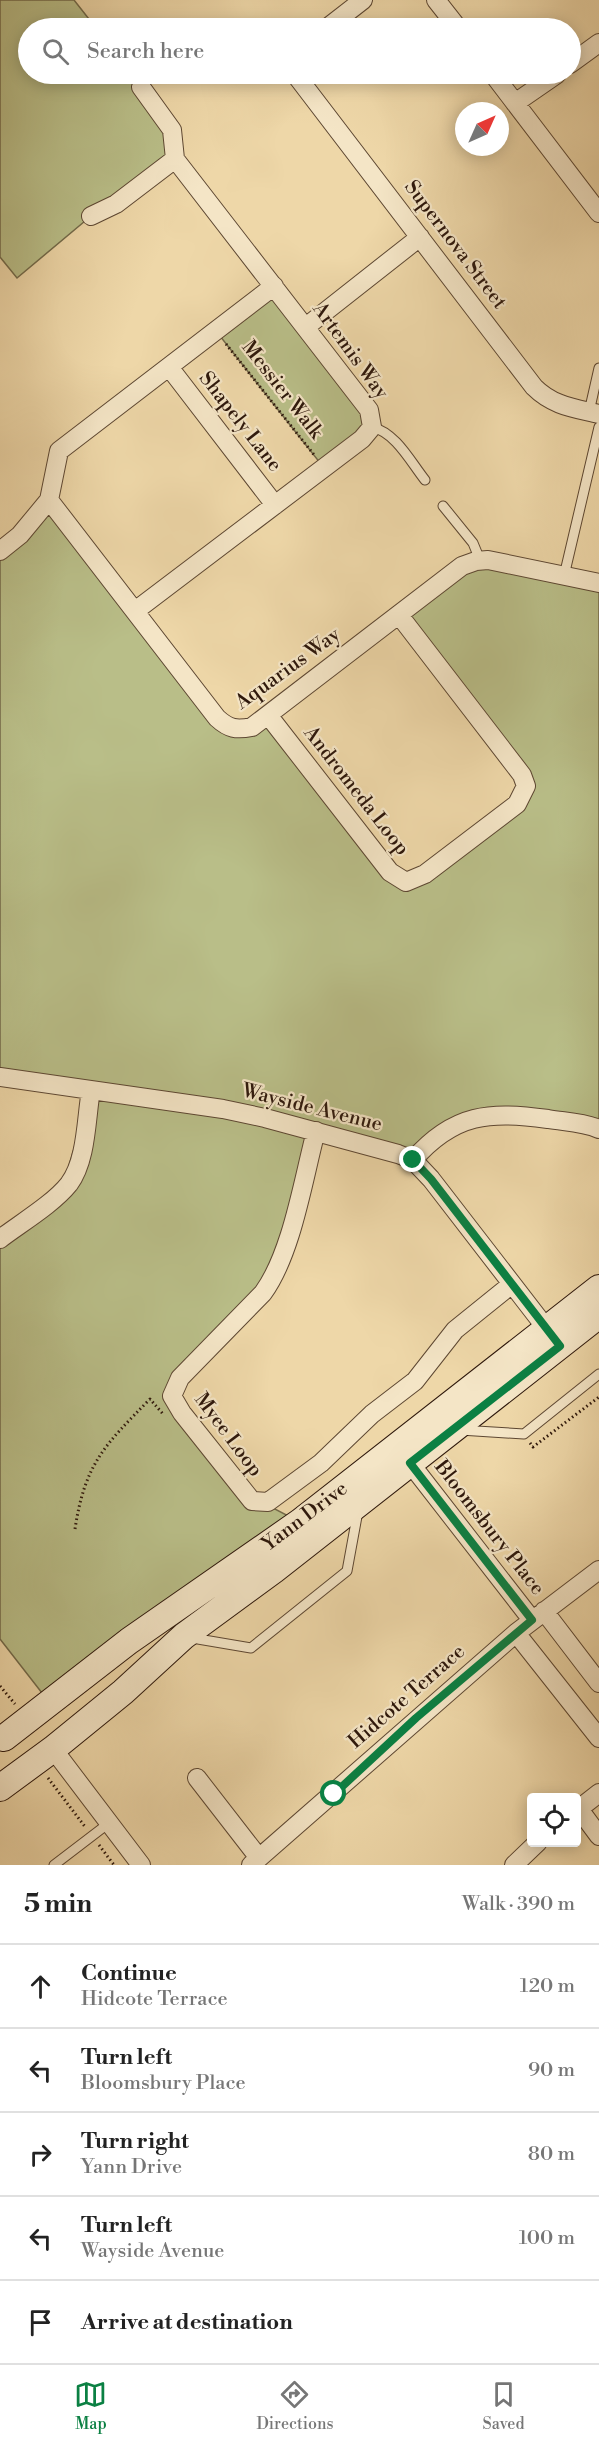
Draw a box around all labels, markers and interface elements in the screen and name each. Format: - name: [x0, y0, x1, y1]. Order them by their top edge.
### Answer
- search box: [18, 18, 581, 84]
- icon: search: [39, 35, 72, 68]
- text: Search here: [87, 38, 204, 65]
- north arrow: [455, 102, 509, 156]
- street label: Supernova Street: [398, 176, 512, 314]
- street label: Artemis Way: [306, 297, 394, 404]
- street label: Messier Walk: [236, 336, 329, 445]
- street label: Shapely Lane: [193, 367, 287, 477]
- street label: Aquarius Way: [230, 622, 346, 716]
- street label: Andromeda Loop: [297, 721, 414, 861]
- street label: Wayside Avenue: [238, 1078, 385, 1137]
- route end: [399, 1146, 425, 1172]
- street label: Myee Loop: [188, 1388, 268, 1482]
- street label: Bloomsbury Place: [428, 1455, 550, 1601]
- street label: Yann Drive: [256, 1477, 353, 1558]
- street label: Hidcote Terrace: [343, 1639, 471, 1755]
- route start: [320, 1780, 346, 1806]
- map controls: [527, 1793, 581, 1847]
- button: locate: [527, 1793, 581, 1847]
- text: 5 min: [24, 1888, 92, 1920]
- text: Walk · 390 m: [462, 1892, 575, 1917]
- text: Continue: [81, 1960, 177, 1987]
- icon: ahead: [24, 1970, 57, 2003]
- text: 120 m: [520, 1974, 575, 1999]
- text: Hidcote Terrace: [81, 1987, 228, 2012]
- text: Turn left: [81, 2044, 172, 2071]
- icon: left: [24, 2054, 57, 2087]
- text: 90 m: [528, 2058, 575, 2083]
- text: Bloomsbury Place: [81, 2071, 246, 2096]
- text: Turn right: [81, 2128, 189, 2155]
- icon: right: [24, 2138, 57, 2171]
- text: 80 m: [528, 2142, 575, 2167]
- text: Yann Drive: [81, 2155, 182, 2180]
- text: Turn left: [81, 2212, 172, 2239]
- icon: left: [24, 2222, 57, 2255]
- text: 100 m: [519, 2226, 575, 2251]
- text: Wayside Avenue: [81, 2239, 224, 2264]
- icon: arrive: [24, 2306, 57, 2339]
- text: Arrive at destination: [81, 2309, 293, 2336]
- tab: Map: [74, 2378, 107, 2434]
- tab: Directions: [256, 2378, 334, 2434]
- tab: Saved: [482, 2378, 525, 2434]

